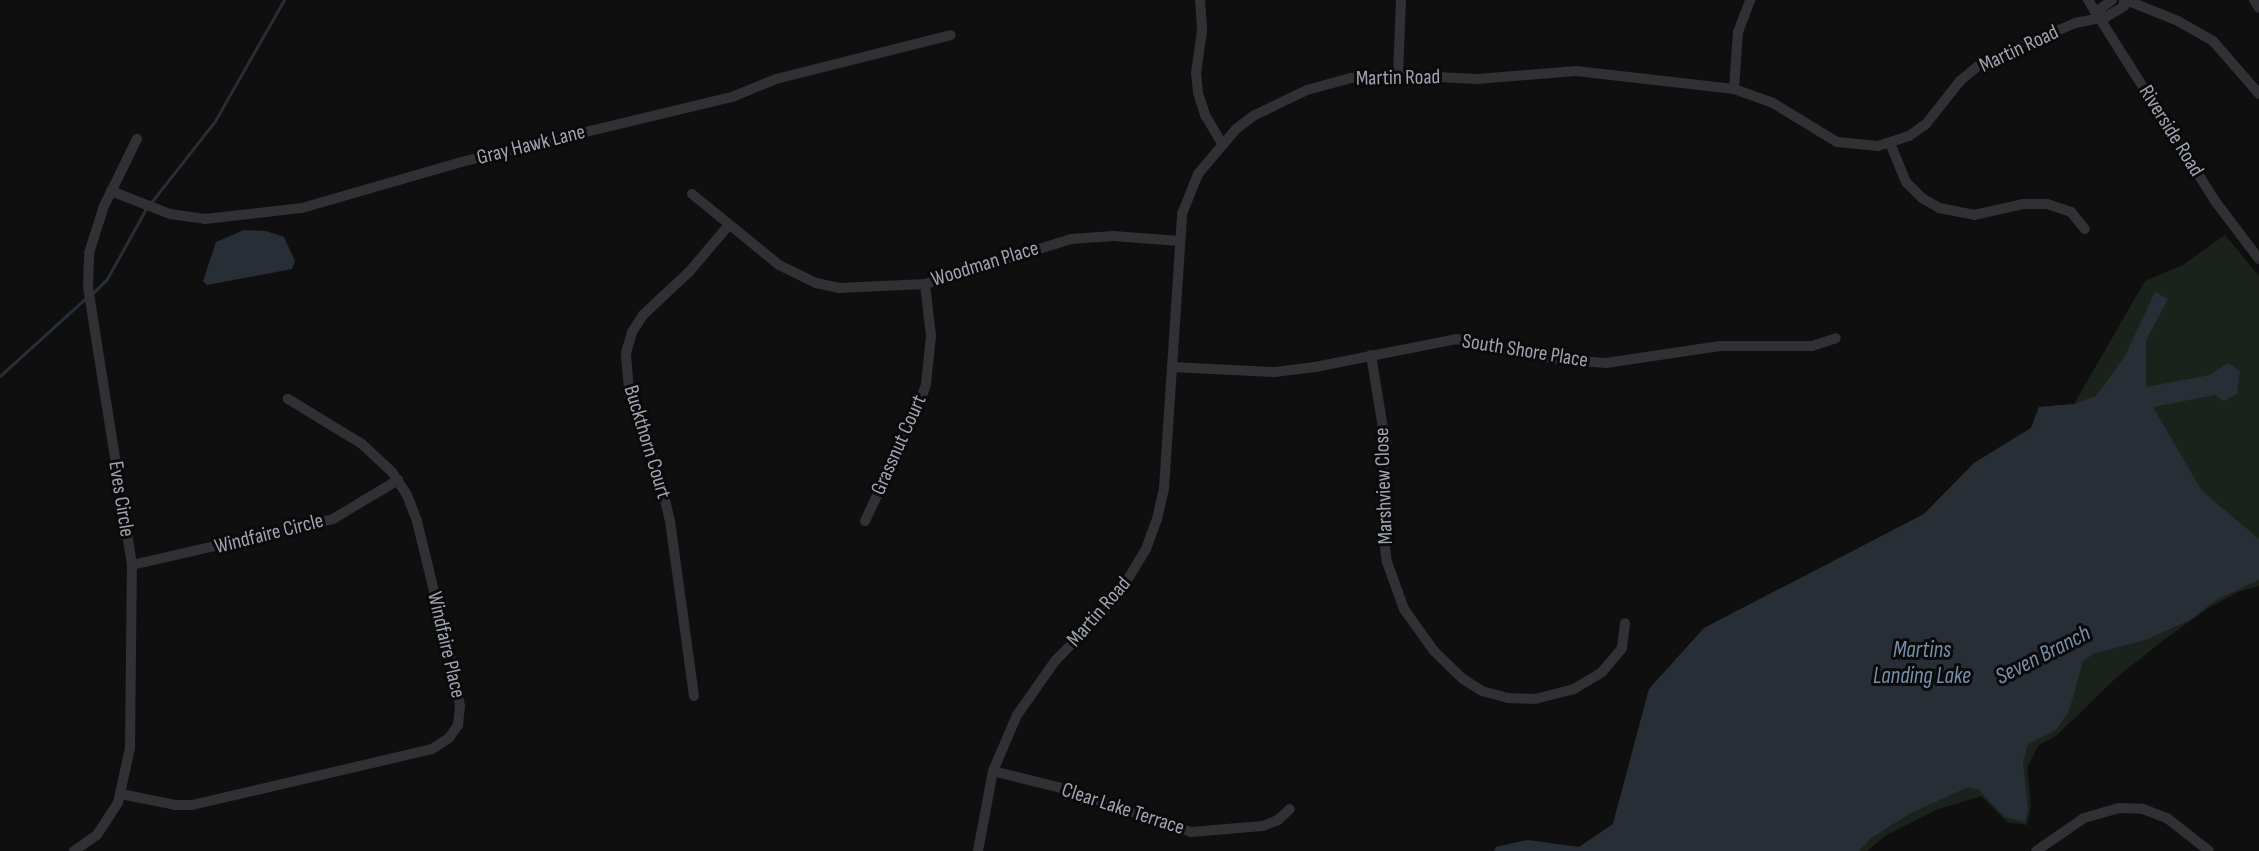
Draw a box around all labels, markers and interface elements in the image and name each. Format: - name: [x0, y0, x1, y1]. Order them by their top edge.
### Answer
- street label: Martin Road: [1975, 20, 2063, 78]
- street label: Martin Road: [1356, 65, 1440, 91]
- street label: Riverside Road: [2133, 81, 2209, 181]
- street label: Gray Hawk Lane: [474, 119, 588, 171]
- street label: Woodman Place: [928, 236, 1042, 292]
- street label: South Shore Place: [1460, 329, 1590, 373]
- street label: Buckthorn Court: [618, 382, 676, 502]
- street label: Grassnut Court: [866, 391, 932, 499]
- street label: Marshview Close: [1369, 427, 1399, 545]
- street label: Eves Circle: [103, 459, 139, 539]
- street label: Windfaire Circle: [212, 508, 326, 560]
- street label: Martin Road: [1062, 572, 1136, 652]
- street label: Windfaire Place: [422, 589, 470, 701]
- water label: Seven Branch: [1991, 619, 2095, 691]
- water label: Martins Landing Lake: [1873, 636, 1971, 690]
- street label: Clear Lake Terrace: [1059, 777, 1187, 841]

